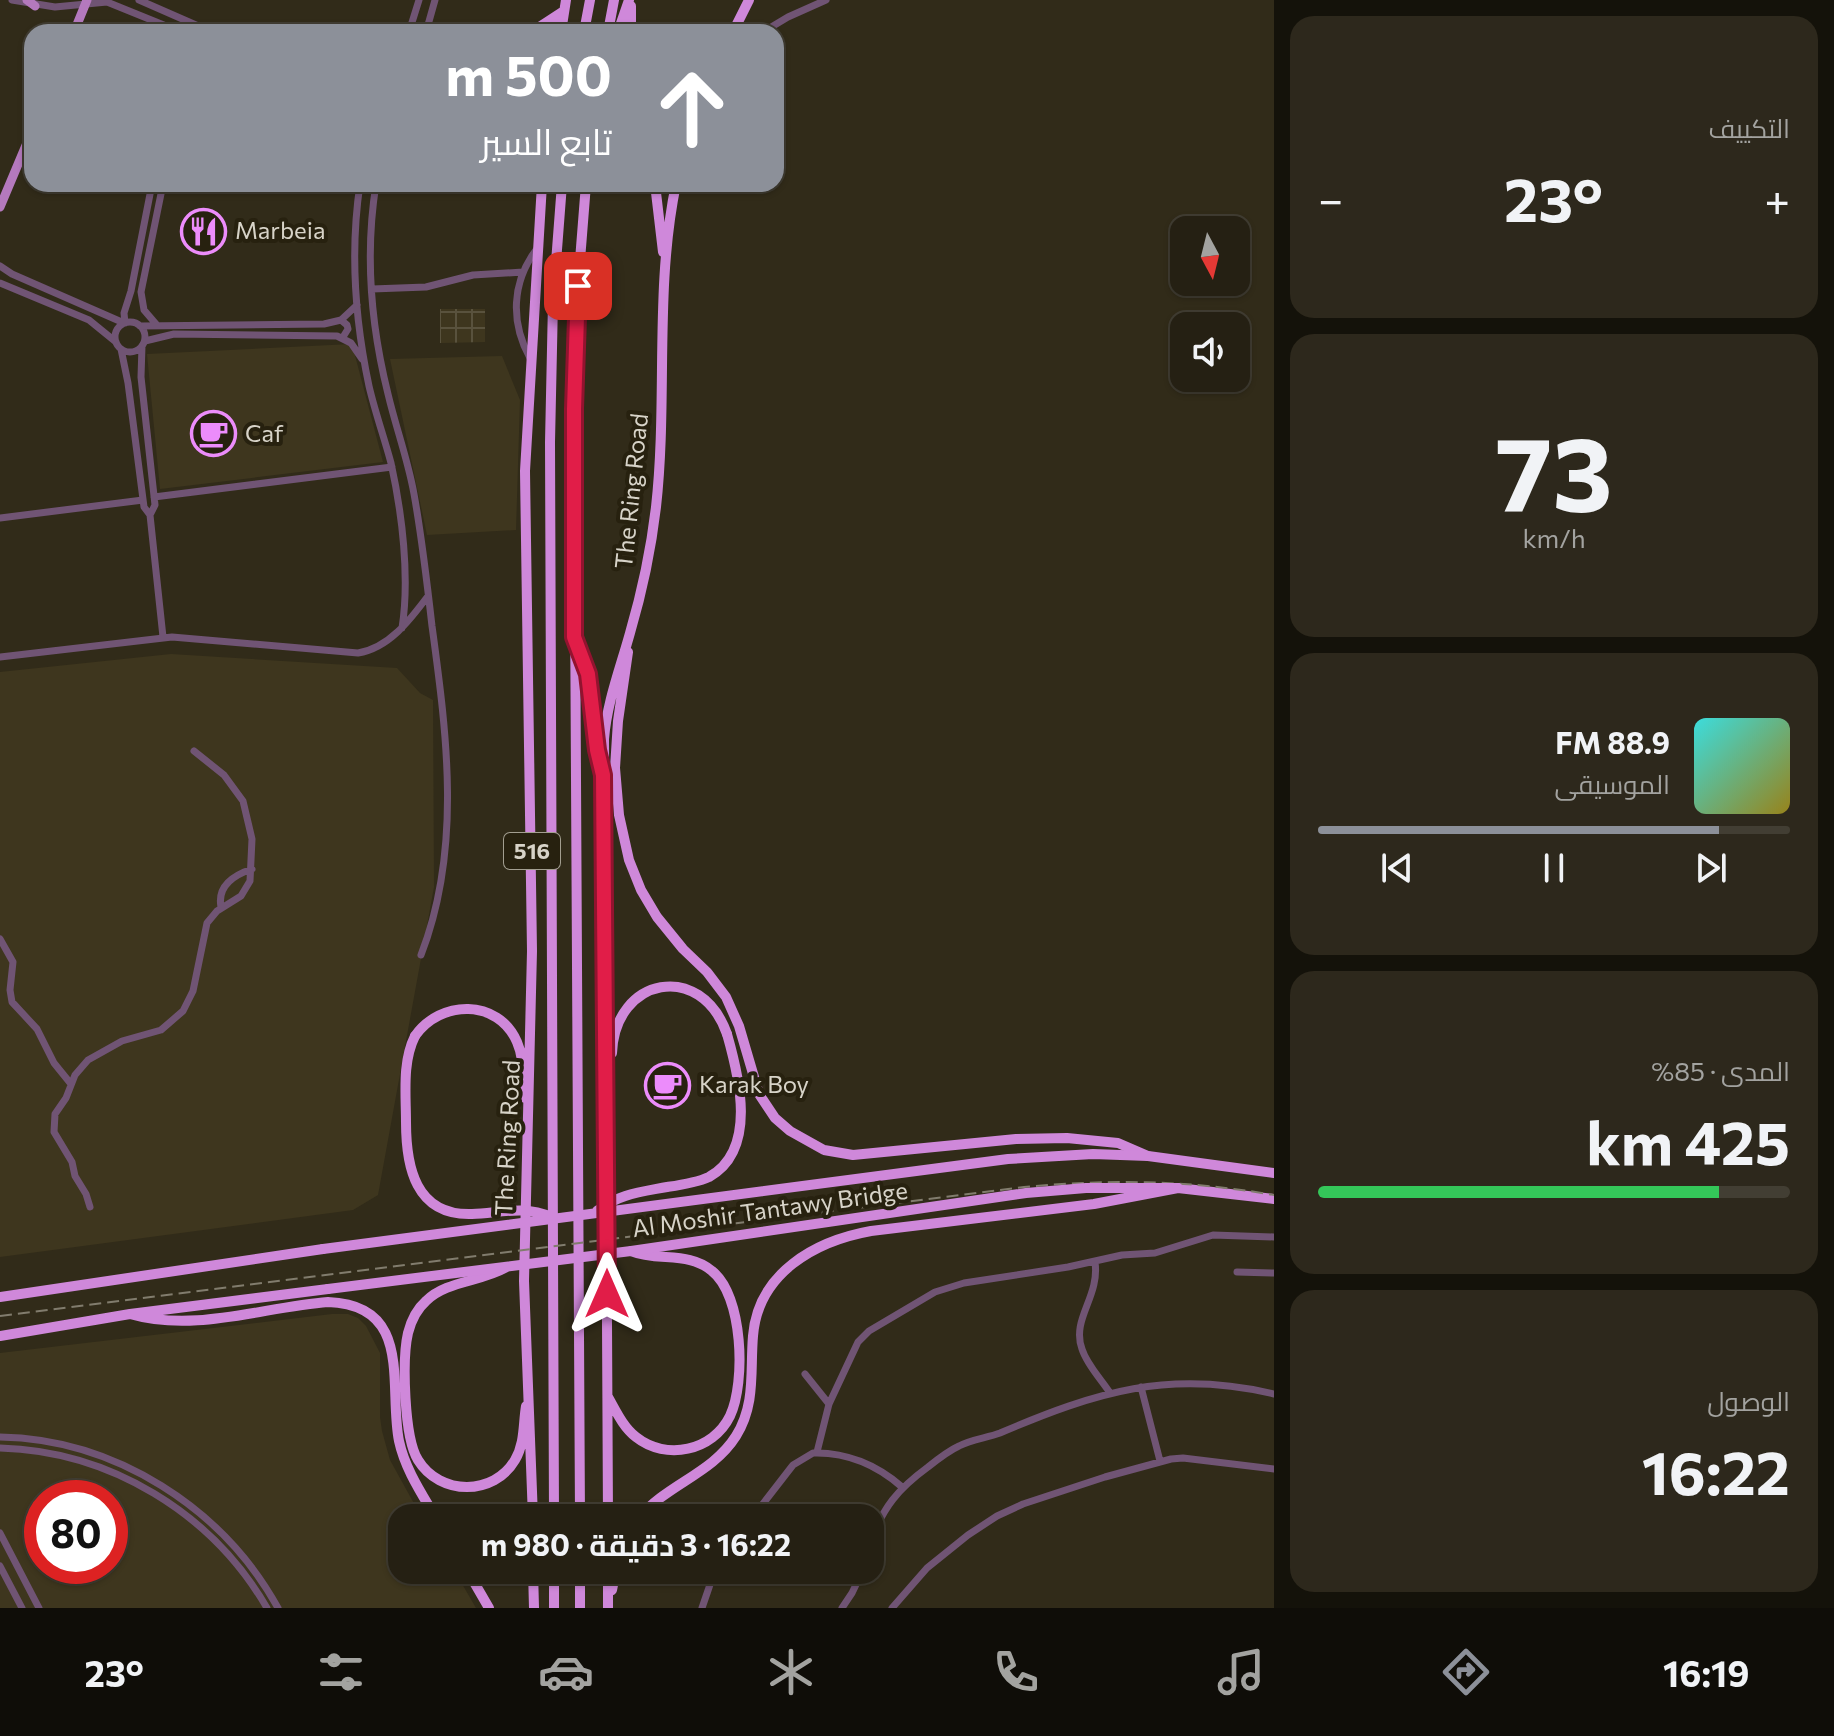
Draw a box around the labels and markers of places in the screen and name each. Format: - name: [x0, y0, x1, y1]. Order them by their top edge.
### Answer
- restaurant icon: Marbeia: [180, 207, 228, 255]
- place label: Marbeia: [235, 215, 325, 244]
- pin: [544, 252, 612, 320]
- cafe icon: Caf: [190, 410, 238, 458]
- place label: Caf: [245, 418, 284, 447]
- cafe icon: Karak Boy: [644, 1061, 692, 1109]
- place label: Karak Boy: [699, 1069, 809, 1098]

